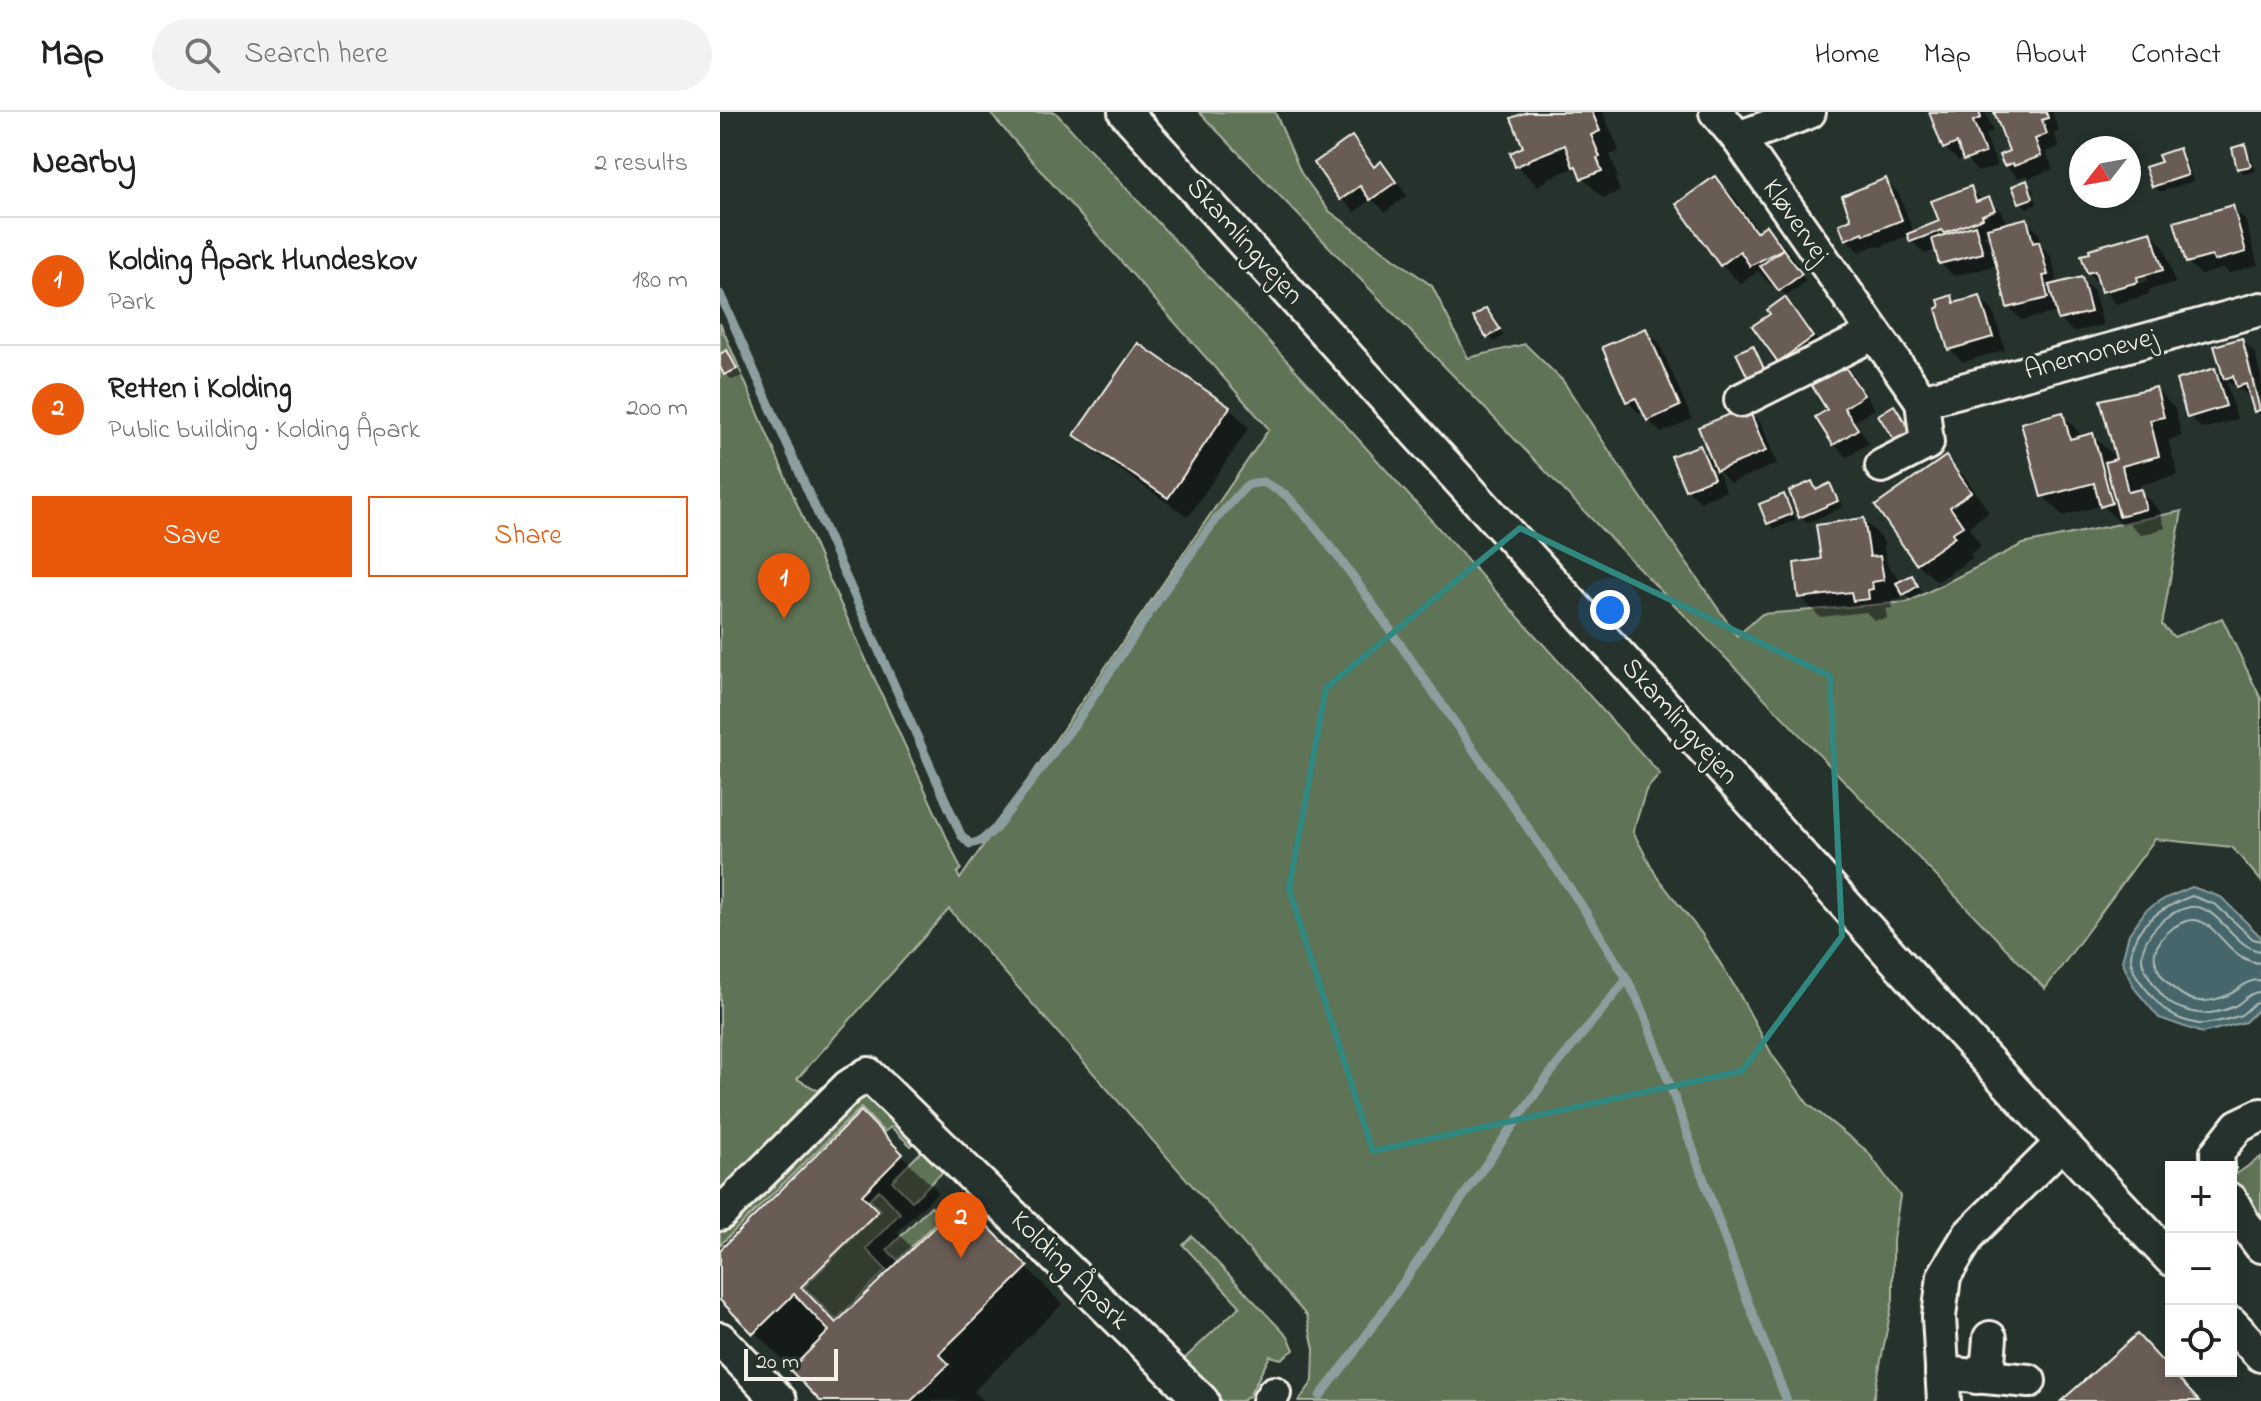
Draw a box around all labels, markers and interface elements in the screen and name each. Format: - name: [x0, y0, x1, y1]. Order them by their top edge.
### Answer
- search box: [152, 19, 712, 91]
- text: Map: [40, 27, 104, 83]
- icon: search: [180, 33, 224, 77]
- text: Search here: [244, 33, 388, 77]
- text: Home: [1814, 35, 1880, 76]
- text: Map: [1924, 35, 1971, 76]
- text: About: [2015, 35, 2087, 76]
- text: Contact: [2131, 35, 2221, 76]
- north arrow: [2069, 136, 2141, 208]
- text: Nearby: [32, 139, 136, 189]
- text: 2 results: [595, 145, 688, 183]
- street label: Skamlingvejen: [1175, 169, 1313, 315]
- street label: Kløvervej: [1751, 171, 1840, 274]
- text: Kolding Åpark Hundeskov: [108, 240, 416, 284]
- text: 1: [54, 262, 62, 300]
- text: 180 m: [632, 262, 688, 300]
- text: Park: [108, 284, 155, 322]
- street label: Anemonevej: [2020, 317, 2163, 392]
- text: Retten i Kolding: [108, 368, 292, 412]
- text: 2: [52, 390, 64, 428]
- text: 200 m: [626, 390, 688, 428]
- text: Public building · Kolding Åpark: [108, 412, 420, 450]
- button: Save: [32, 496, 352, 577]
- button: Share: [368, 496, 688, 577]
- pin: 1: [758, 553, 810, 619]
- your location: [1590, 590, 1630, 630]
- street label: Skamlingvejen: [1610, 649, 1748, 795]
- map controls: [2165, 1161, 2237, 1377]
- button: +: [2165, 1161, 2237, 1233]
- pin: 2: [935, 1192, 987, 1258]
- street label: Kolding Åpark: [1000, 1202, 1139, 1341]
- button: −: [2165, 1233, 2237, 1305]
- button: locate: [2165, 1305, 2237, 1377]
- scale bar: [744, 1345, 838, 1381]
- text: 20 m: [756, 1347, 799, 1379]

